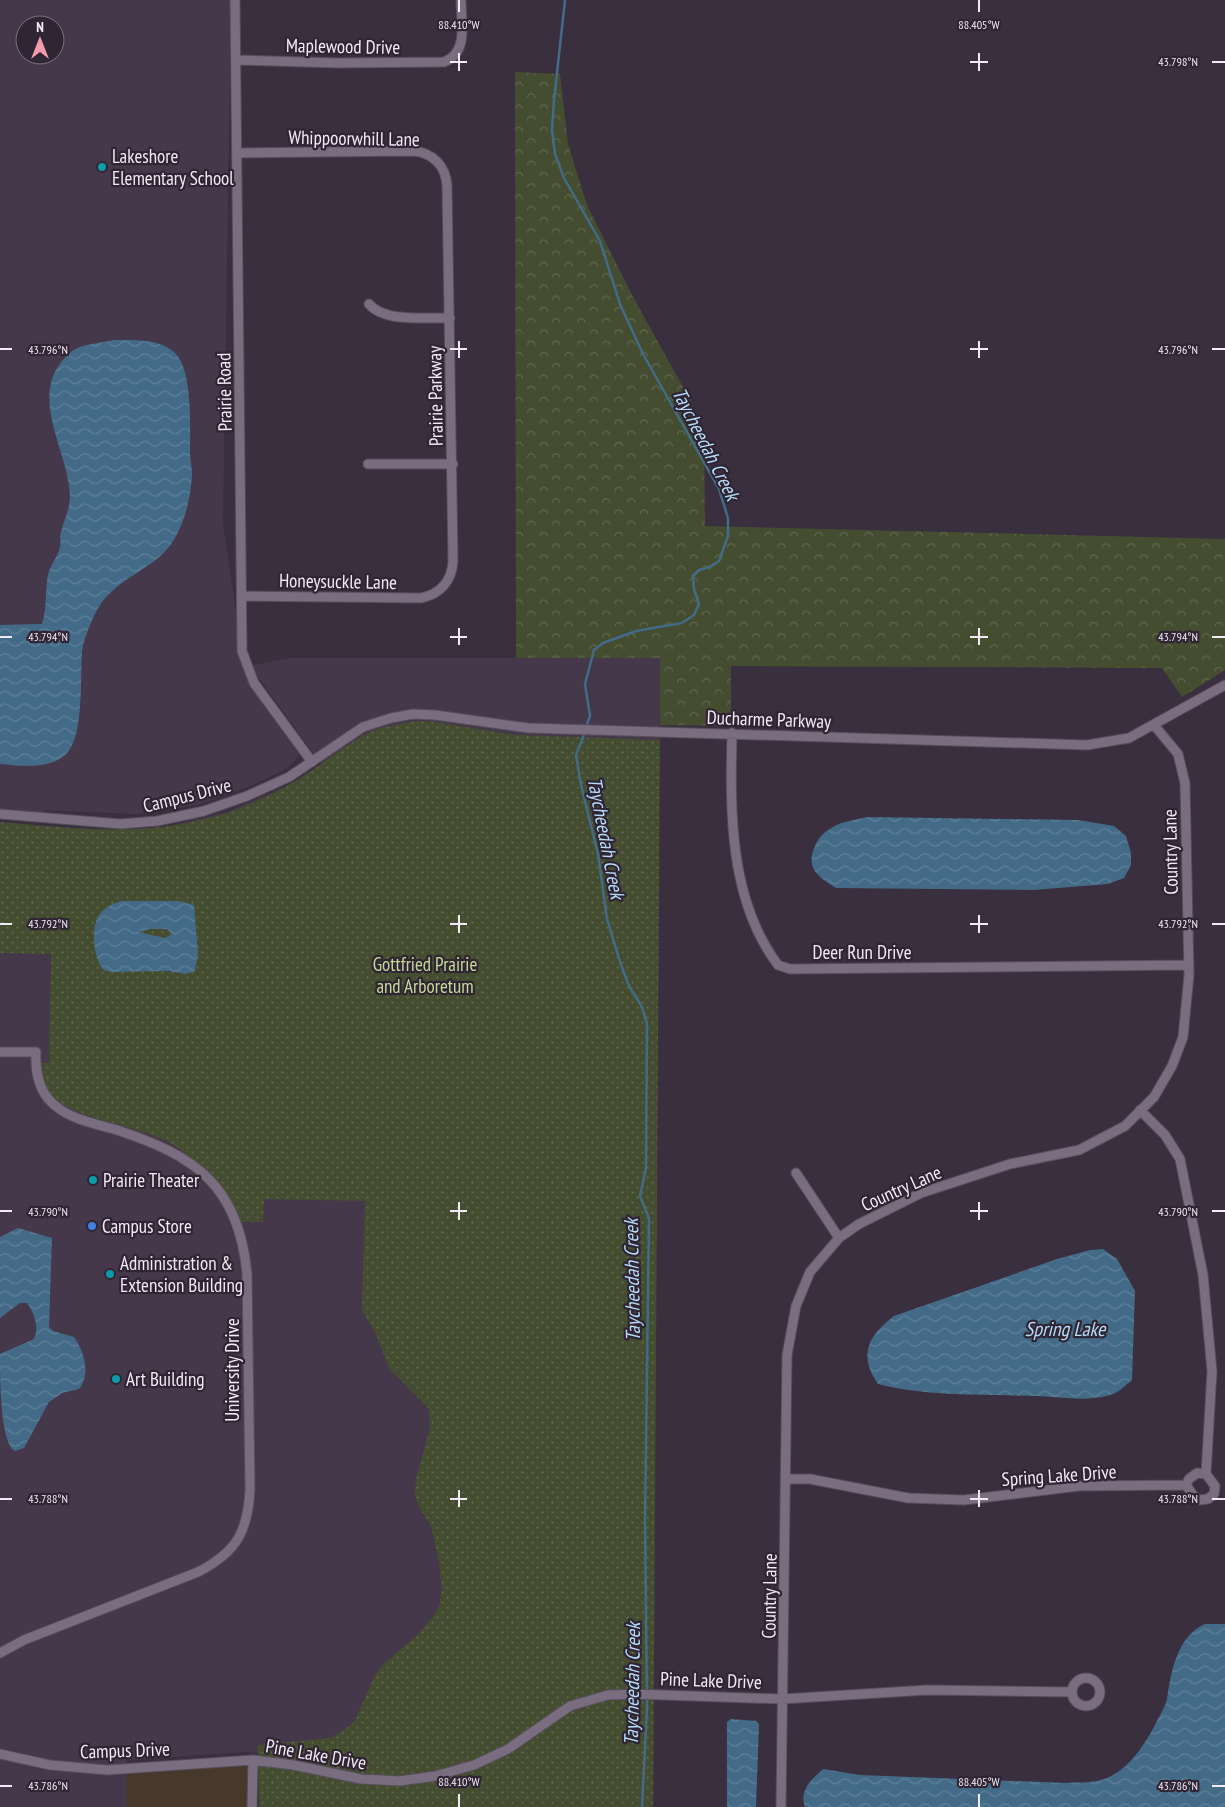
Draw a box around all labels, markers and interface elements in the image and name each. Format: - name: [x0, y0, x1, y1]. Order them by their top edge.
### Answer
- north arrow: [15, 15, 65, 65]
- text: 88.410°W: [438, 17, 480, 32]
- text: 88.405°W: [958, 17, 1000, 32]
- text: N: [36, 18, 44, 36]
- street label: Maplewood Drive: [286, 33, 401, 59]
- text: 43.798°N: [1158, 54, 1198, 69]
- street label: Whippoorwhill Lane: [288, 125, 420, 151]
- place label: Lakeshore Elementary School: [112, 144, 234, 190]
- marker: Lakeshore Elementary School: [96, 161, 108, 173]
- text: 43.796°N: [28, 342, 68, 357]
- text: 43.796°N: [1158, 342, 1198, 357]
- street label: Prairie Parkway: [422, 345, 448, 446]
- street label: Prairie Road: [211, 352, 237, 432]
- water label: Taycheedah Creek: [666, 383, 747, 507]
- street label: Honeysuckle Lane: [279, 568, 397, 594]
- text: 43.794°N: [28, 629, 68, 644]
- text: 43.794°N: [1158, 629, 1198, 644]
- street label: Ducharme Parkway: [706, 705, 833, 733]
- street label: Campus Drive: [140, 772, 234, 818]
- water label: Taycheedah Creek: [581, 775, 631, 903]
- street label: Country Lane: [1157, 809, 1183, 895]
- text: 43.792°N: [28, 916, 68, 931]
- text: 43.792°N: [1158, 916, 1198, 931]
- street label: Deer Run Drive: [812, 940, 912, 964]
- park label: Gottfried Prairie and Arboretum: [373, 952, 477, 998]
- street label: Country Lane: [857, 1160, 945, 1216]
- place label: Prairie Theater: [103, 1168, 200, 1192]
- marker: Prairie Theater: [87, 1174, 99, 1186]
- text: 43.790°N: [28, 1204, 68, 1219]
- text: 43.790°N: [1158, 1204, 1198, 1219]
- place label: Campus Store: [102, 1214, 192, 1238]
- water label: Taycheedah Creek: [618, 1216, 646, 1342]
- marker: Campus Store: [86, 1220, 98, 1232]
- place label: Administration & Extension Building: [120, 1251, 243, 1297]
- marker: Administration & Extension Building: [104, 1268, 116, 1280]
- water label: Spring Lake: [1025, 1316, 1107, 1342]
- street label: University Drive: [220, 1318, 244, 1422]
- place label: Art Building: [126, 1367, 205, 1391]
- marker: Art Building: [110, 1373, 122, 1385]
- street label: Spring Lake Drive: [1001, 1459, 1117, 1491]
- text: 43.788°N: [28, 1491, 68, 1506]
- text: 43.788°N: [1158, 1491, 1198, 1506]
- street label: Country Lane: [756, 1553, 782, 1639]
- water label: Taycheedah Creek: [618, 1620, 646, 1746]
- street label: Pine Lake Drive: [660, 1666, 762, 1694]
- street label: Pine Lake Drive: [264, 1733, 368, 1775]
- street label: Campus Drive: [80, 1736, 170, 1764]
- text: 88.410°W: [438, 1774, 480, 1789]
- text: 88.405°W: [958, 1774, 1000, 1789]
- text: 43.786°N: [28, 1778, 68, 1793]
- text: 43.786°N: [1158, 1778, 1198, 1793]

